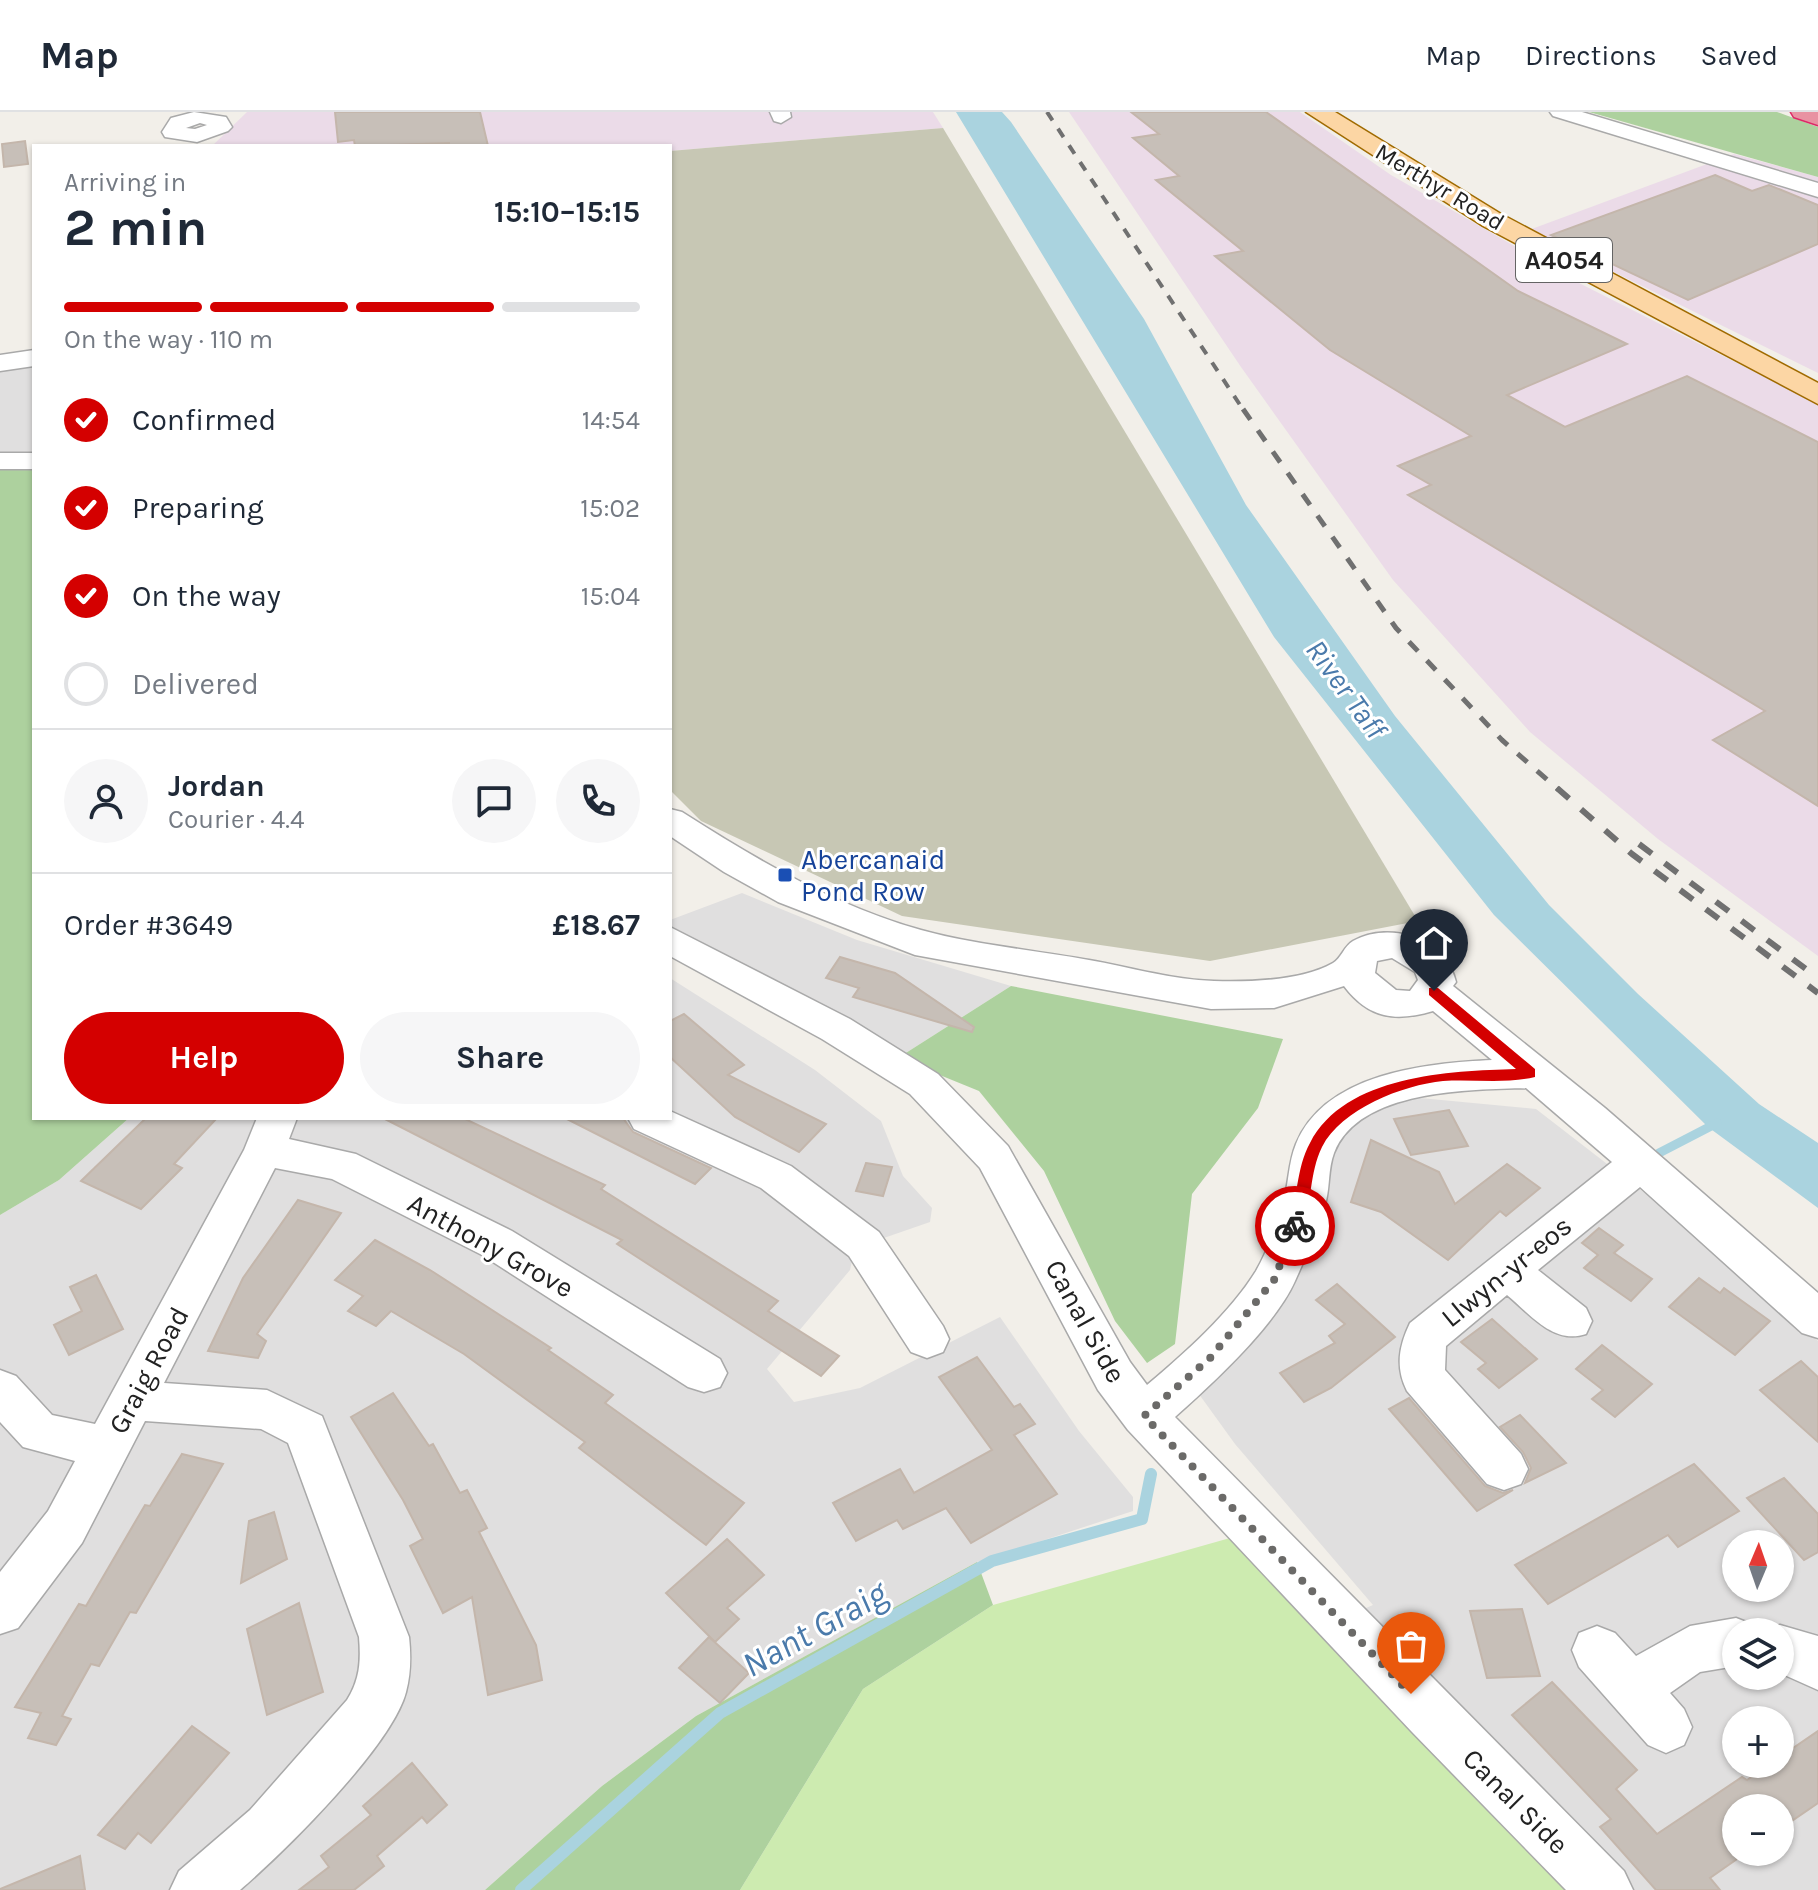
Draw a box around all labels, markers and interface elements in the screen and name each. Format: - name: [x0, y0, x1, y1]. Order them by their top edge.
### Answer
- text: Map: [40, 33, 119, 78]
- text: Map: [1426, 39, 1481, 72]
- text: Directions: [1525, 39, 1657, 72]
- text: Saved: [1701, 39, 1778, 72]
- street label: Merthyr Road: [1370, 137, 1510, 237]
- text: Arriving in: [64, 167, 186, 198]
- text: 15:10–15:15: [494, 194, 640, 230]
- text: 2 min: [64, 197, 207, 258]
- road number: A4054: [1516, 238, 1612, 282]
- text: On the way · 110 m: [64, 324, 273, 355]
- icon: check: [64, 398, 108, 442]
- text: Confirmed: [132, 402, 276, 438]
- text: 14:54: [582, 405, 640, 436]
- icon: check: [64, 486, 108, 530]
- text: Preparing: [132, 490, 264, 526]
- text: 15:02: [580, 493, 640, 524]
- icon: check: [64, 574, 108, 618]
- text: On the way: [132, 578, 281, 614]
- text: 15:04: [581, 581, 640, 612]
- water label: River Taff: [1298, 632, 1396, 748]
- text: Delivered: [132, 666, 259, 702]
- button: person: [64, 759, 148, 843]
- button: chat: [452, 759, 536, 843]
- button: phone: [556, 759, 640, 843]
- text: Jordan: [168, 768, 265, 804]
- text: Courier · 4.4: [168, 804, 304, 835]
- place label: Abercanaid Pond Row: [801, 843, 945, 908]
- marker: Abercanaid Pond Row: [776, 866, 794, 884]
- text: Order #3649: [64, 907, 233, 943]
- text: £18.67: [552, 907, 640, 943]
- pin: [1400, 909, 1468, 991]
- icon: home: [1412, 921, 1456, 965]
- button: Help: [64, 1012, 344, 1104]
- button: Share: [360, 1012, 640, 1104]
- street label: Anthony Grove: [402, 1186, 579, 1305]
- courier: [1255, 1186, 1335, 1266]
- icon: bike: [1273, 1204, 1317, 1248]
- street label: Llwyn-yr-eos: [1434, 1209, 1578, 1334]
- street label: Canal Side: [1038, 1254, 1133, 1389]
- street label: Graig Road: [101, 1301, 196, 1439]
- north arrow: [1722, 1530, 1794, 1602]
- map controls: [1722, 1530, 1794, 1866]
- water label: Nant Graig: [735, 1571, 896, 1686]
- pin: [1377, 1612, 1445, 1694]
- button: layers: [1722, 1618, 1794, 1690]
- icon: bag: [1389, 1624, 1433, 1668]
- button: +: [1722, 1706, 1794, 1778]
- street label: Canal Side: [1456, 1742, 1575, 1861]
- button: −: [1722, 1794, 1794, 1866]

